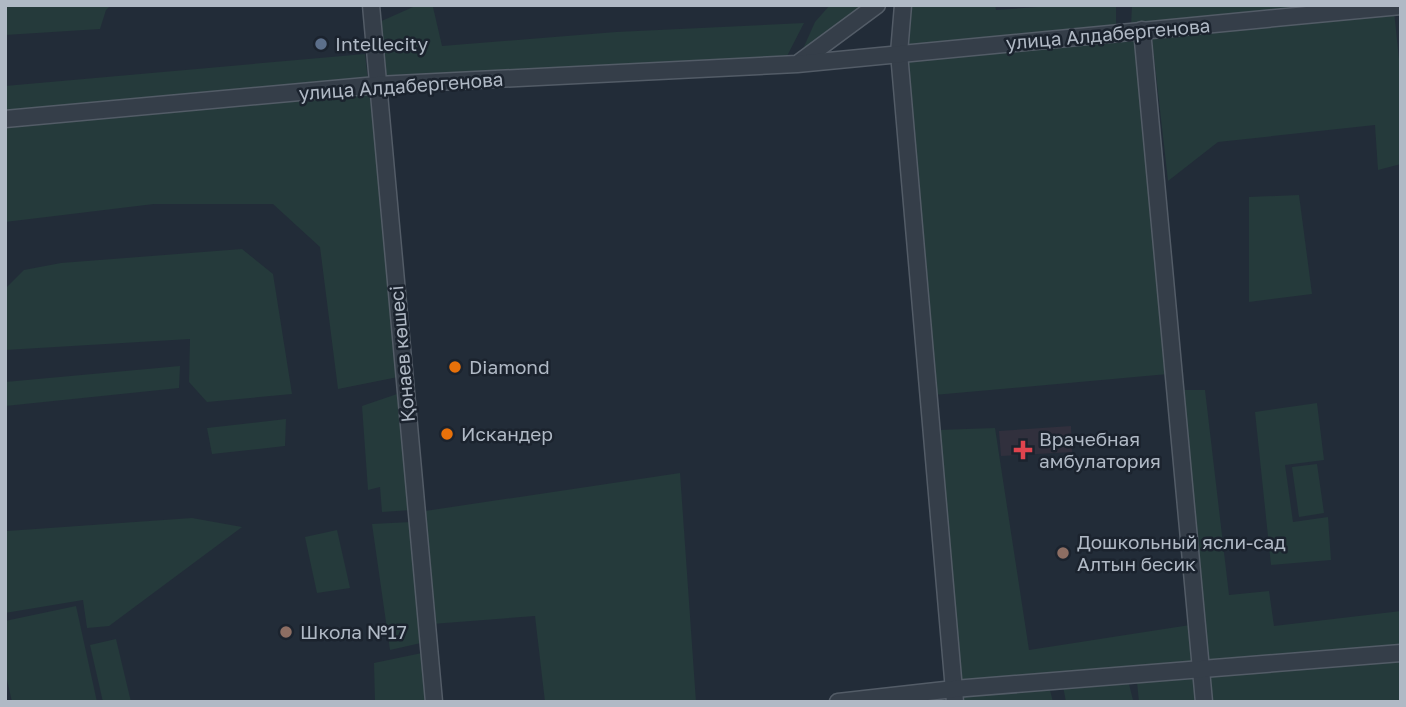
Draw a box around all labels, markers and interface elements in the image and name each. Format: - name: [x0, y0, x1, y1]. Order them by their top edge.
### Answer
- street label: улица Алдабергенова: [1005, 13, 1211, 54]
- place label: Intellecity: [335, 32, 428, 55]
- marker: Intellecity: [313, 36, 329, 52]
- street label: улица Алдабергенова: [298, 67, 504, 104]
- street label: Қонаев көшесі: [384, 285, 419, 423]
- place label: Diamond: [469, 355, 550, 378]
- marker: Diamond: [447, 359, 463, 375]
- place label: Искандер: [461, 422, 553, 445]
- marker: Искандер: [439, 426, 455, 442]
- place label: Врачебная амбулатория: [1039, 427, 1161, 472]
- marker: Врачебная амбулатория: [1013, 440, 1033, 460]
- place label: Дошкольный ясли-сад Алтын бесик: [1077, 530, 1286, 575]
- marker: Дошкольный ясли-сад Алтын бесик: [1055, 545, 1071, 561]
- place label: Школа №17: [300, 620, 407, 643]
- marker: Школа №17: [278, 624, 294, 640]

